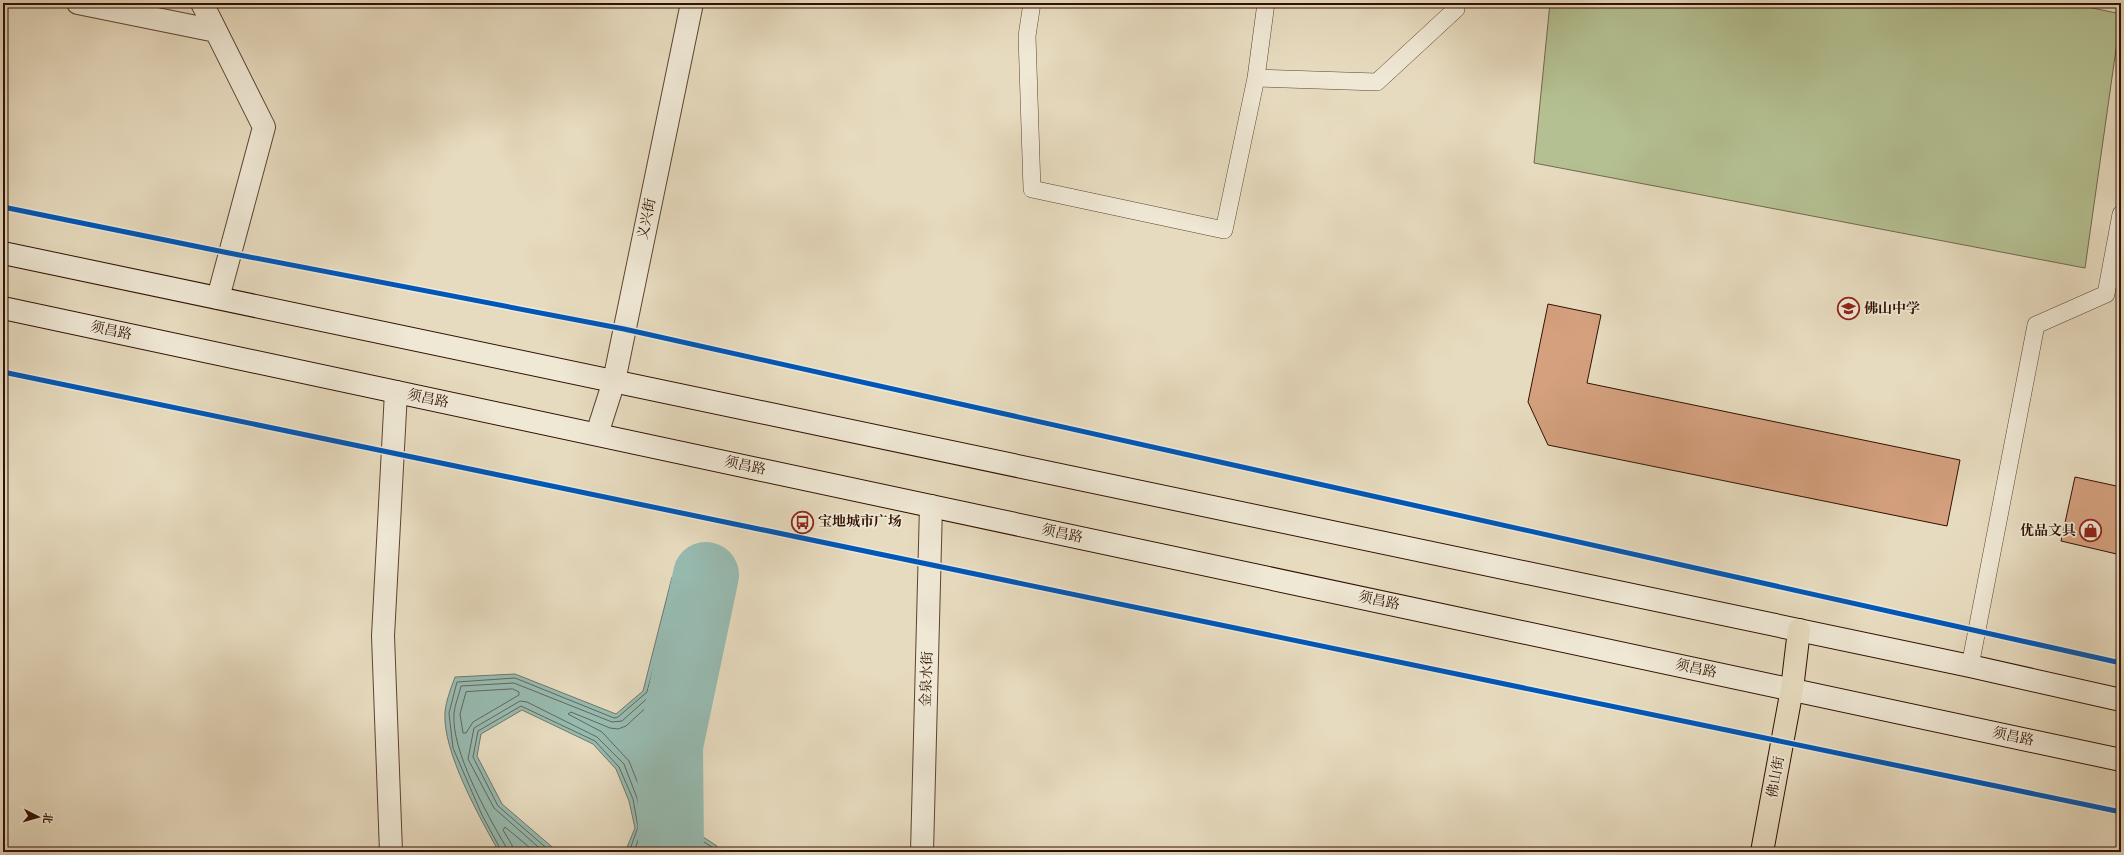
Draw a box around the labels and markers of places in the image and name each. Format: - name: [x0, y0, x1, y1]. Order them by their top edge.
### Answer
- school or university icon: 佛山中学: [1835, 296, 1861, 322]
- place label: 佛山中学: [1864, 300, 1920, 318]
- bus stop icon: 宝地城市广场: [790, 509, 816, 535]
- place label: 宝地城市广场: [818, 513, 902, 531]
- shop icon: 优品文具: [2078, 518, 2104, 544]
- place label: 优品文具: [2020, 522, 2076, 540]

